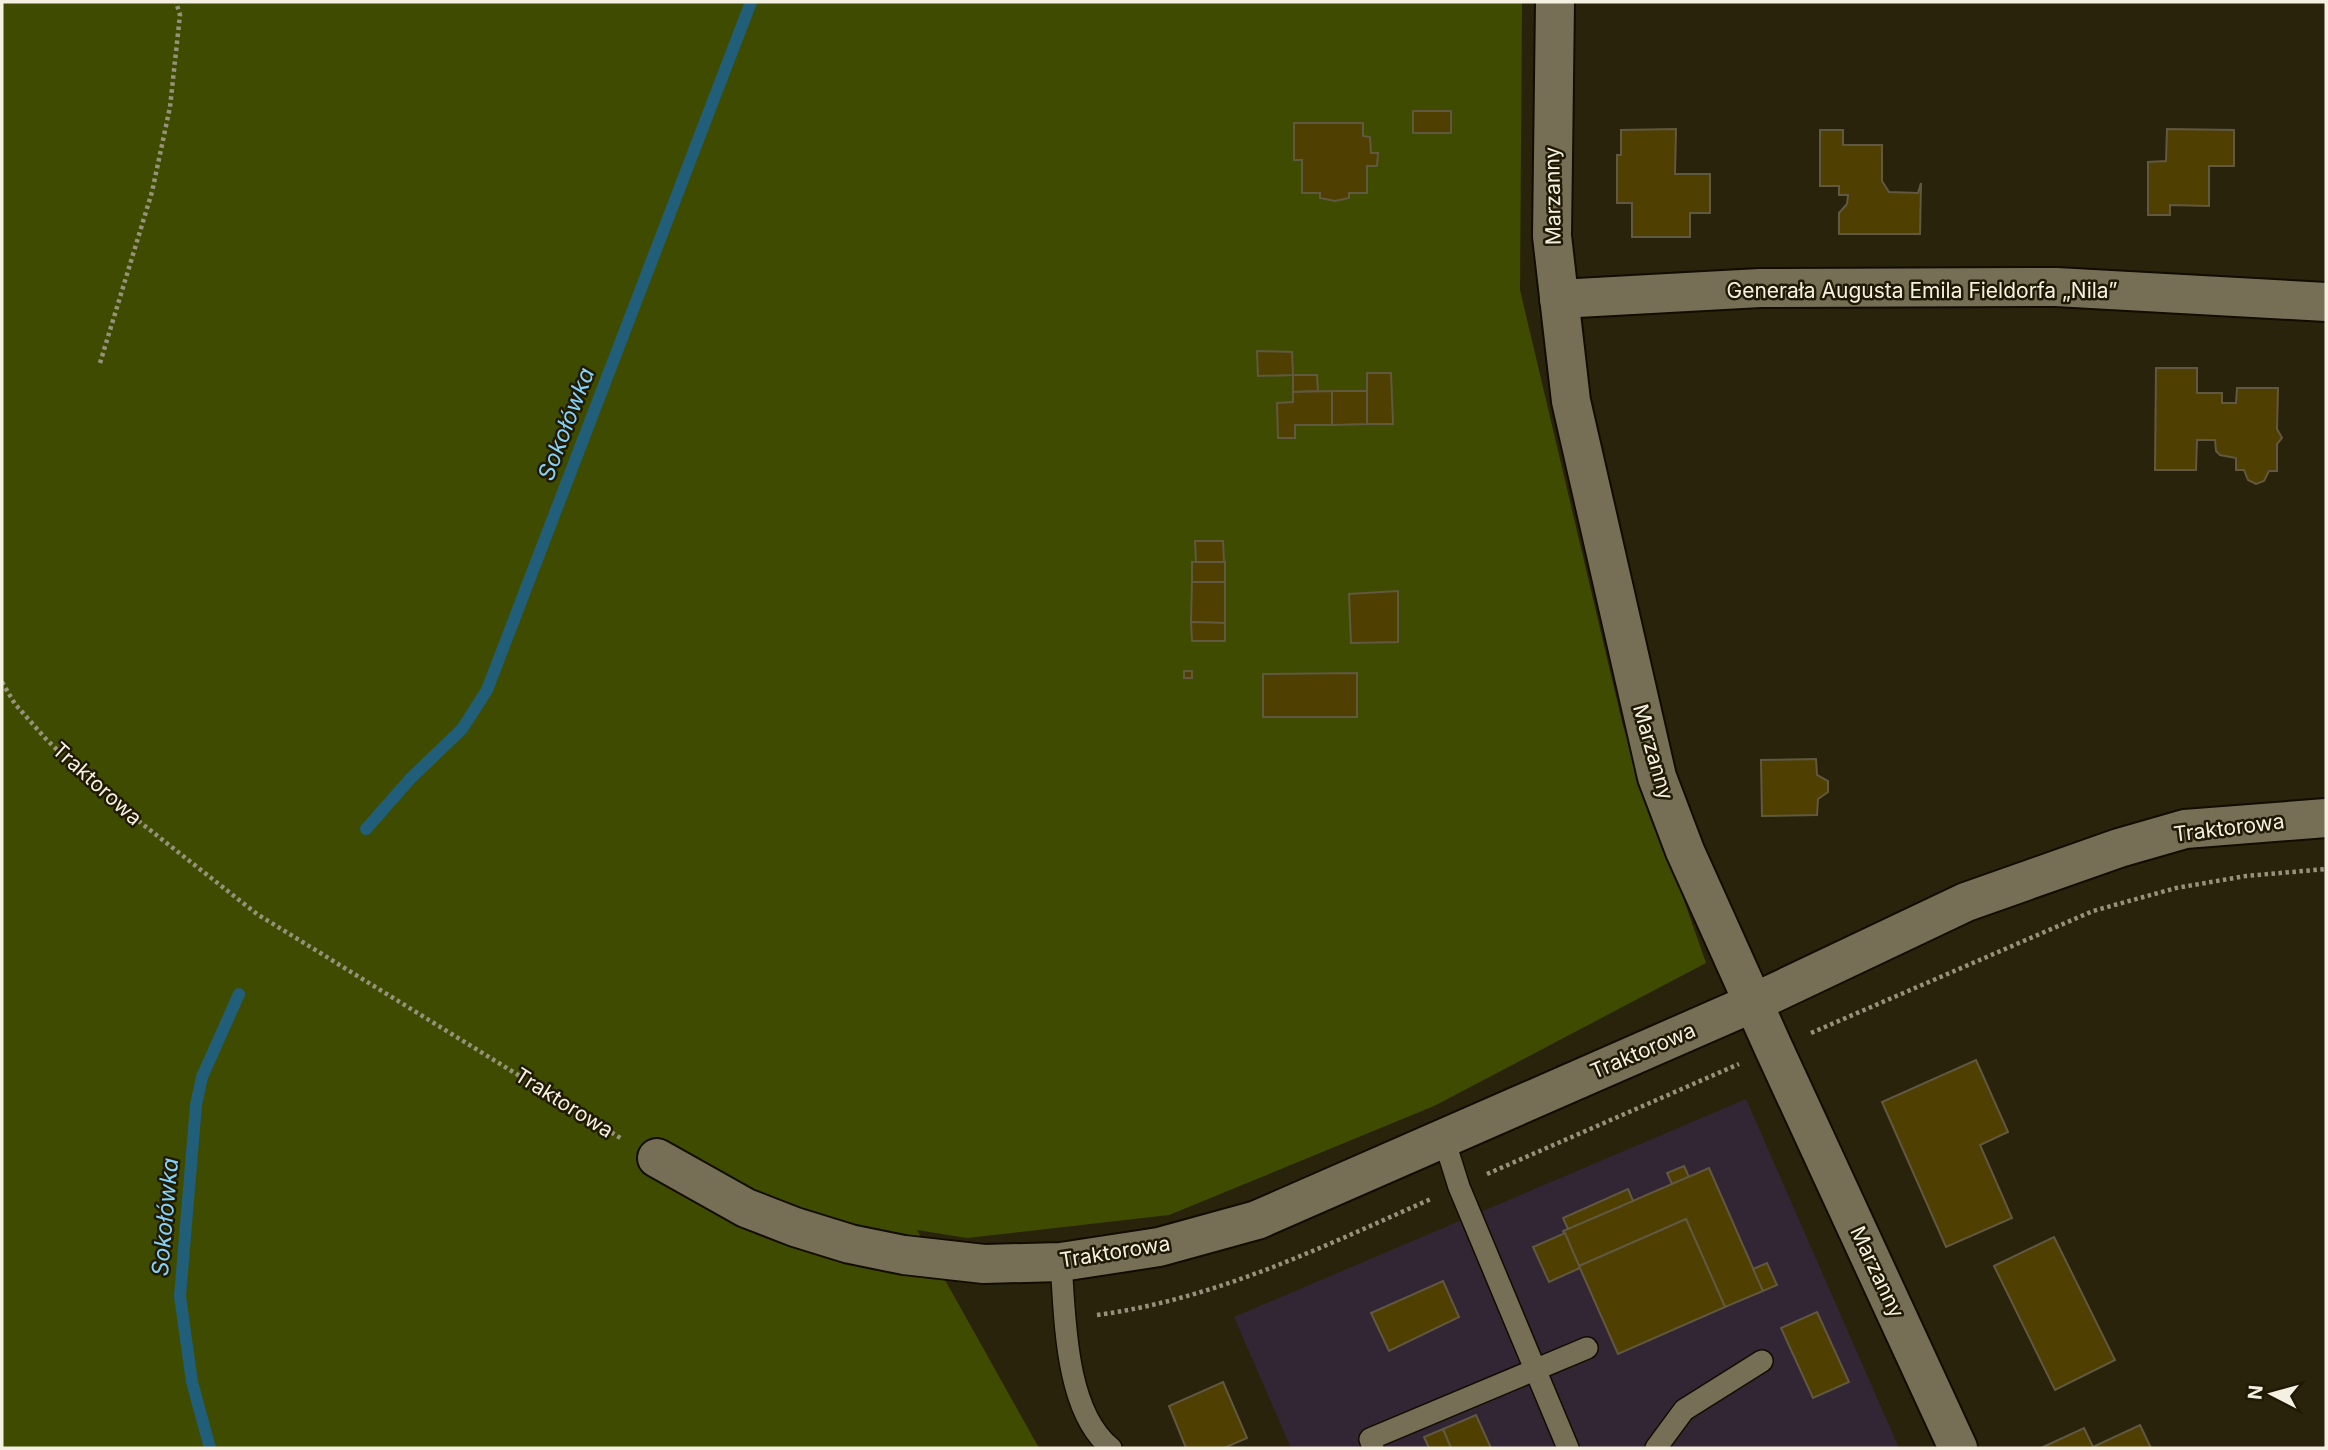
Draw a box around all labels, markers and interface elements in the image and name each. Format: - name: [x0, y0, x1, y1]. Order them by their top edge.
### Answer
- street label: Marzanny: [1539, 146, 1566, 245]
- street label: Generała Augusta Emila Fieldorfa „Nila”: [1727, 278, 2118, 303]
- water label: Sokołówka: [532, 364, 600, 484]
- street label: Marzanny: [1628, 701, 1679, 803]
- street label: Traktorowa: [48, 737, 147, 830]
- street label: Traktorowa: [2172, 808, 2286, 847]
- street label: Traktorowa: [1587, 1017, 1699, 1084]
- street label: Traktorowa: [510, 1062, 618, 1143]
- water label: Sokołówka: [146, 1157, 184, 1277]
- street label: Marzanny: [1845, 1222, 1910, 1322]
- street label: Traktorowa: [1058, 1230, 1172, 1273]
- north arrow: [2237, 1359, 2307, 1429]
- text: N: [2243, 1384, 2268, 1401]

